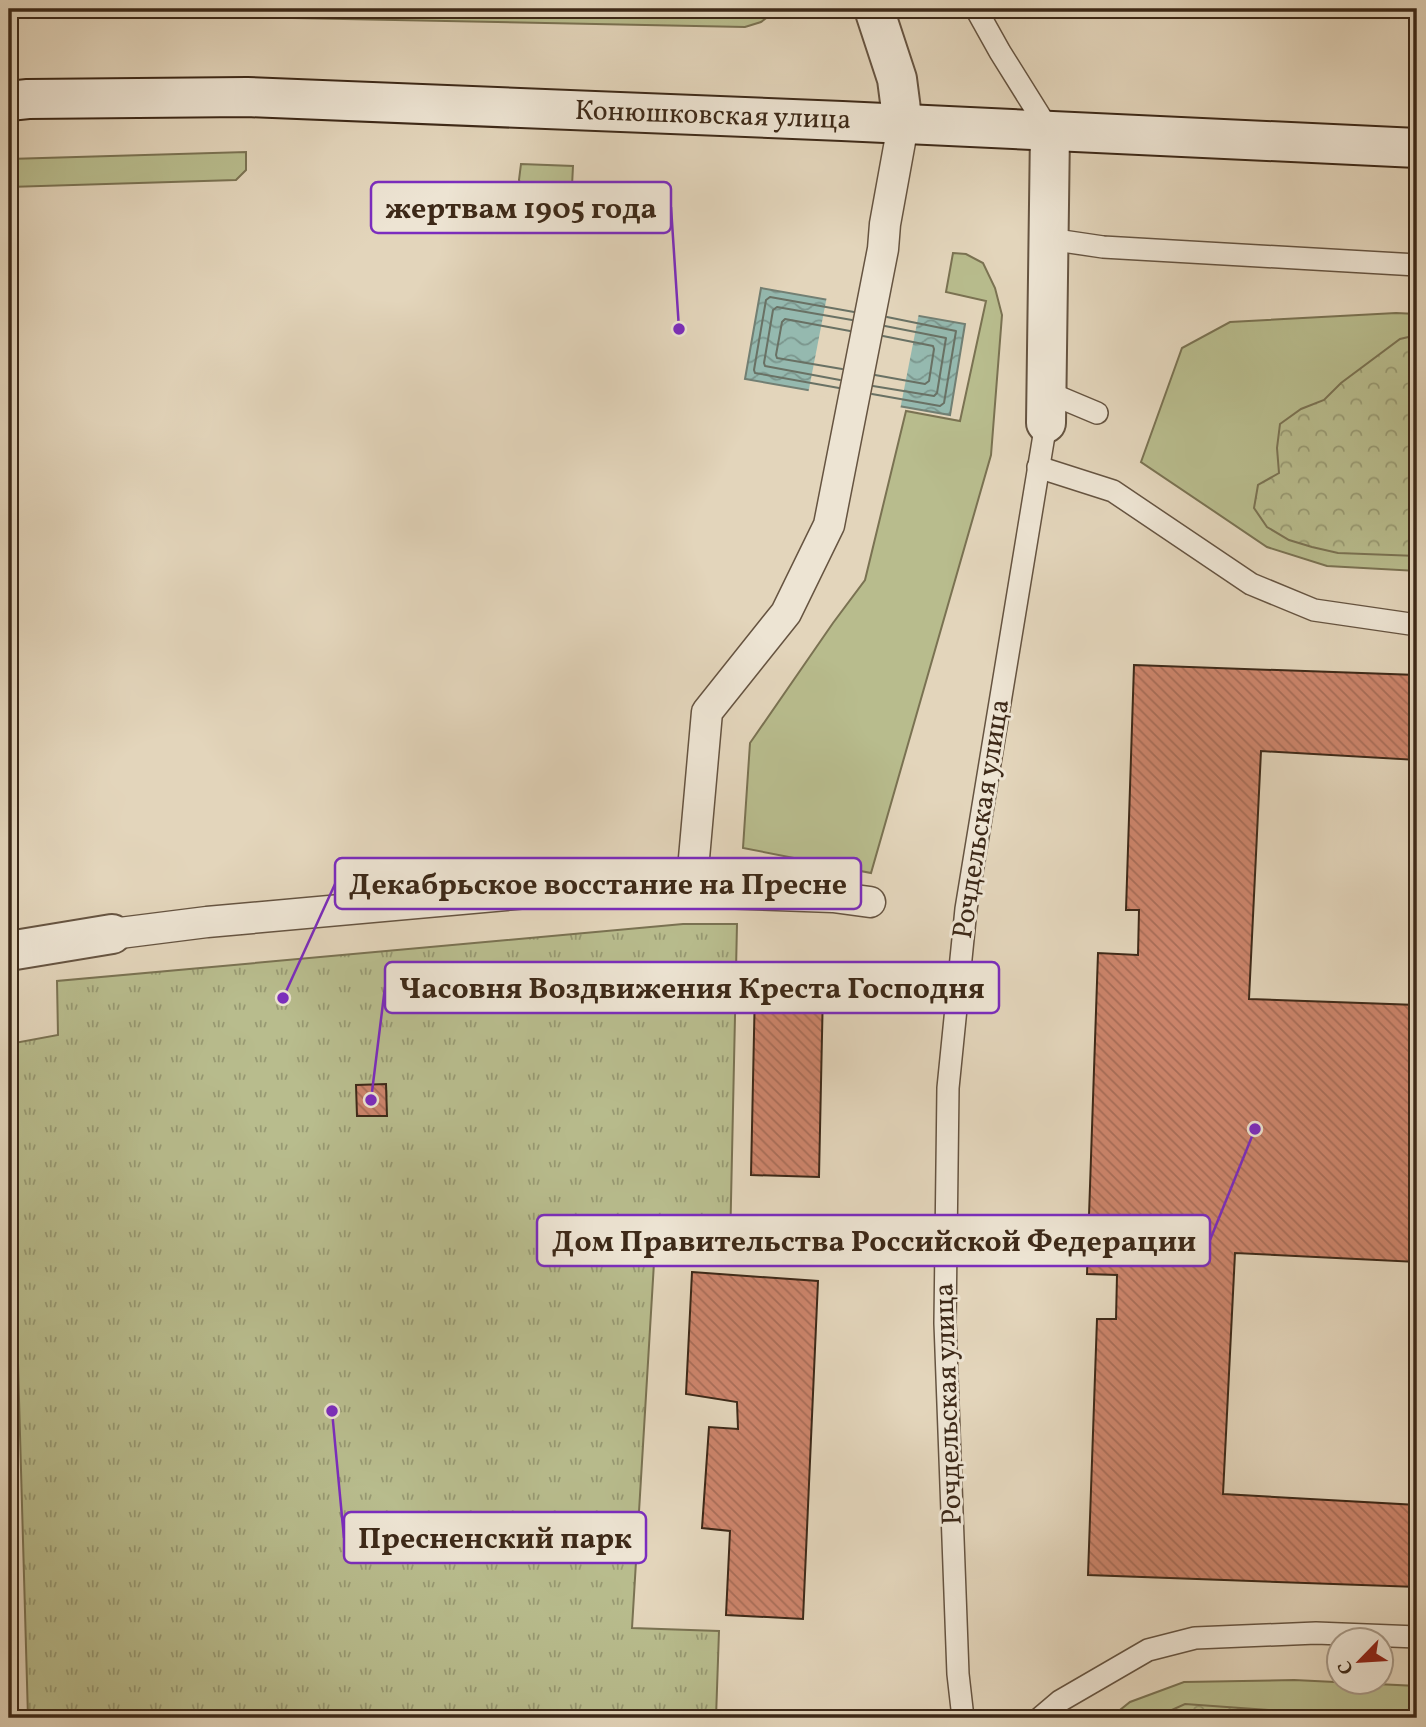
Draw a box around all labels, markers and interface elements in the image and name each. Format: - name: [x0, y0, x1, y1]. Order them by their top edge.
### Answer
- street label: Конюшковская улица: [574, 92, 852, 140]
- callout: жертвам 1905 года: [371, 182, 671, 233]
- text: жертвам 1905 года: [385, 189, 657, 231]
- street label: Рочдельская улица: [944, 696, 1020, 942]
- callout: Декабрьское восстание на Пресне: [335, 858, 861, 909]
- text: Декабрьское восстание на Пресне: [349, 865, 847, 907]
- callout: Часовня Воздвижения Креста Господня: [385, 962, 999, 1013]
- text: Часовня Воздвижения Креста Господня: [399, 969, 985, 1011]
- callout: Дом Правительства Российской Федерации: [537, 1215, 1210, 1266]
- text: Дом Правительства Российской Федерации: [552, 1222, 1196, 1264]
- street label: Рочдельская улица: [925, 1282, 973, 1526]
- callout: Пресненский парк: [344, 1512, 646, 1563]
- text: Пресненский парк: [358, 1519, 632, 1561]
- north arrow: [1324, 1626, 1394, 1696]
- text: С: [1332, 1656, 1361, 1678]

